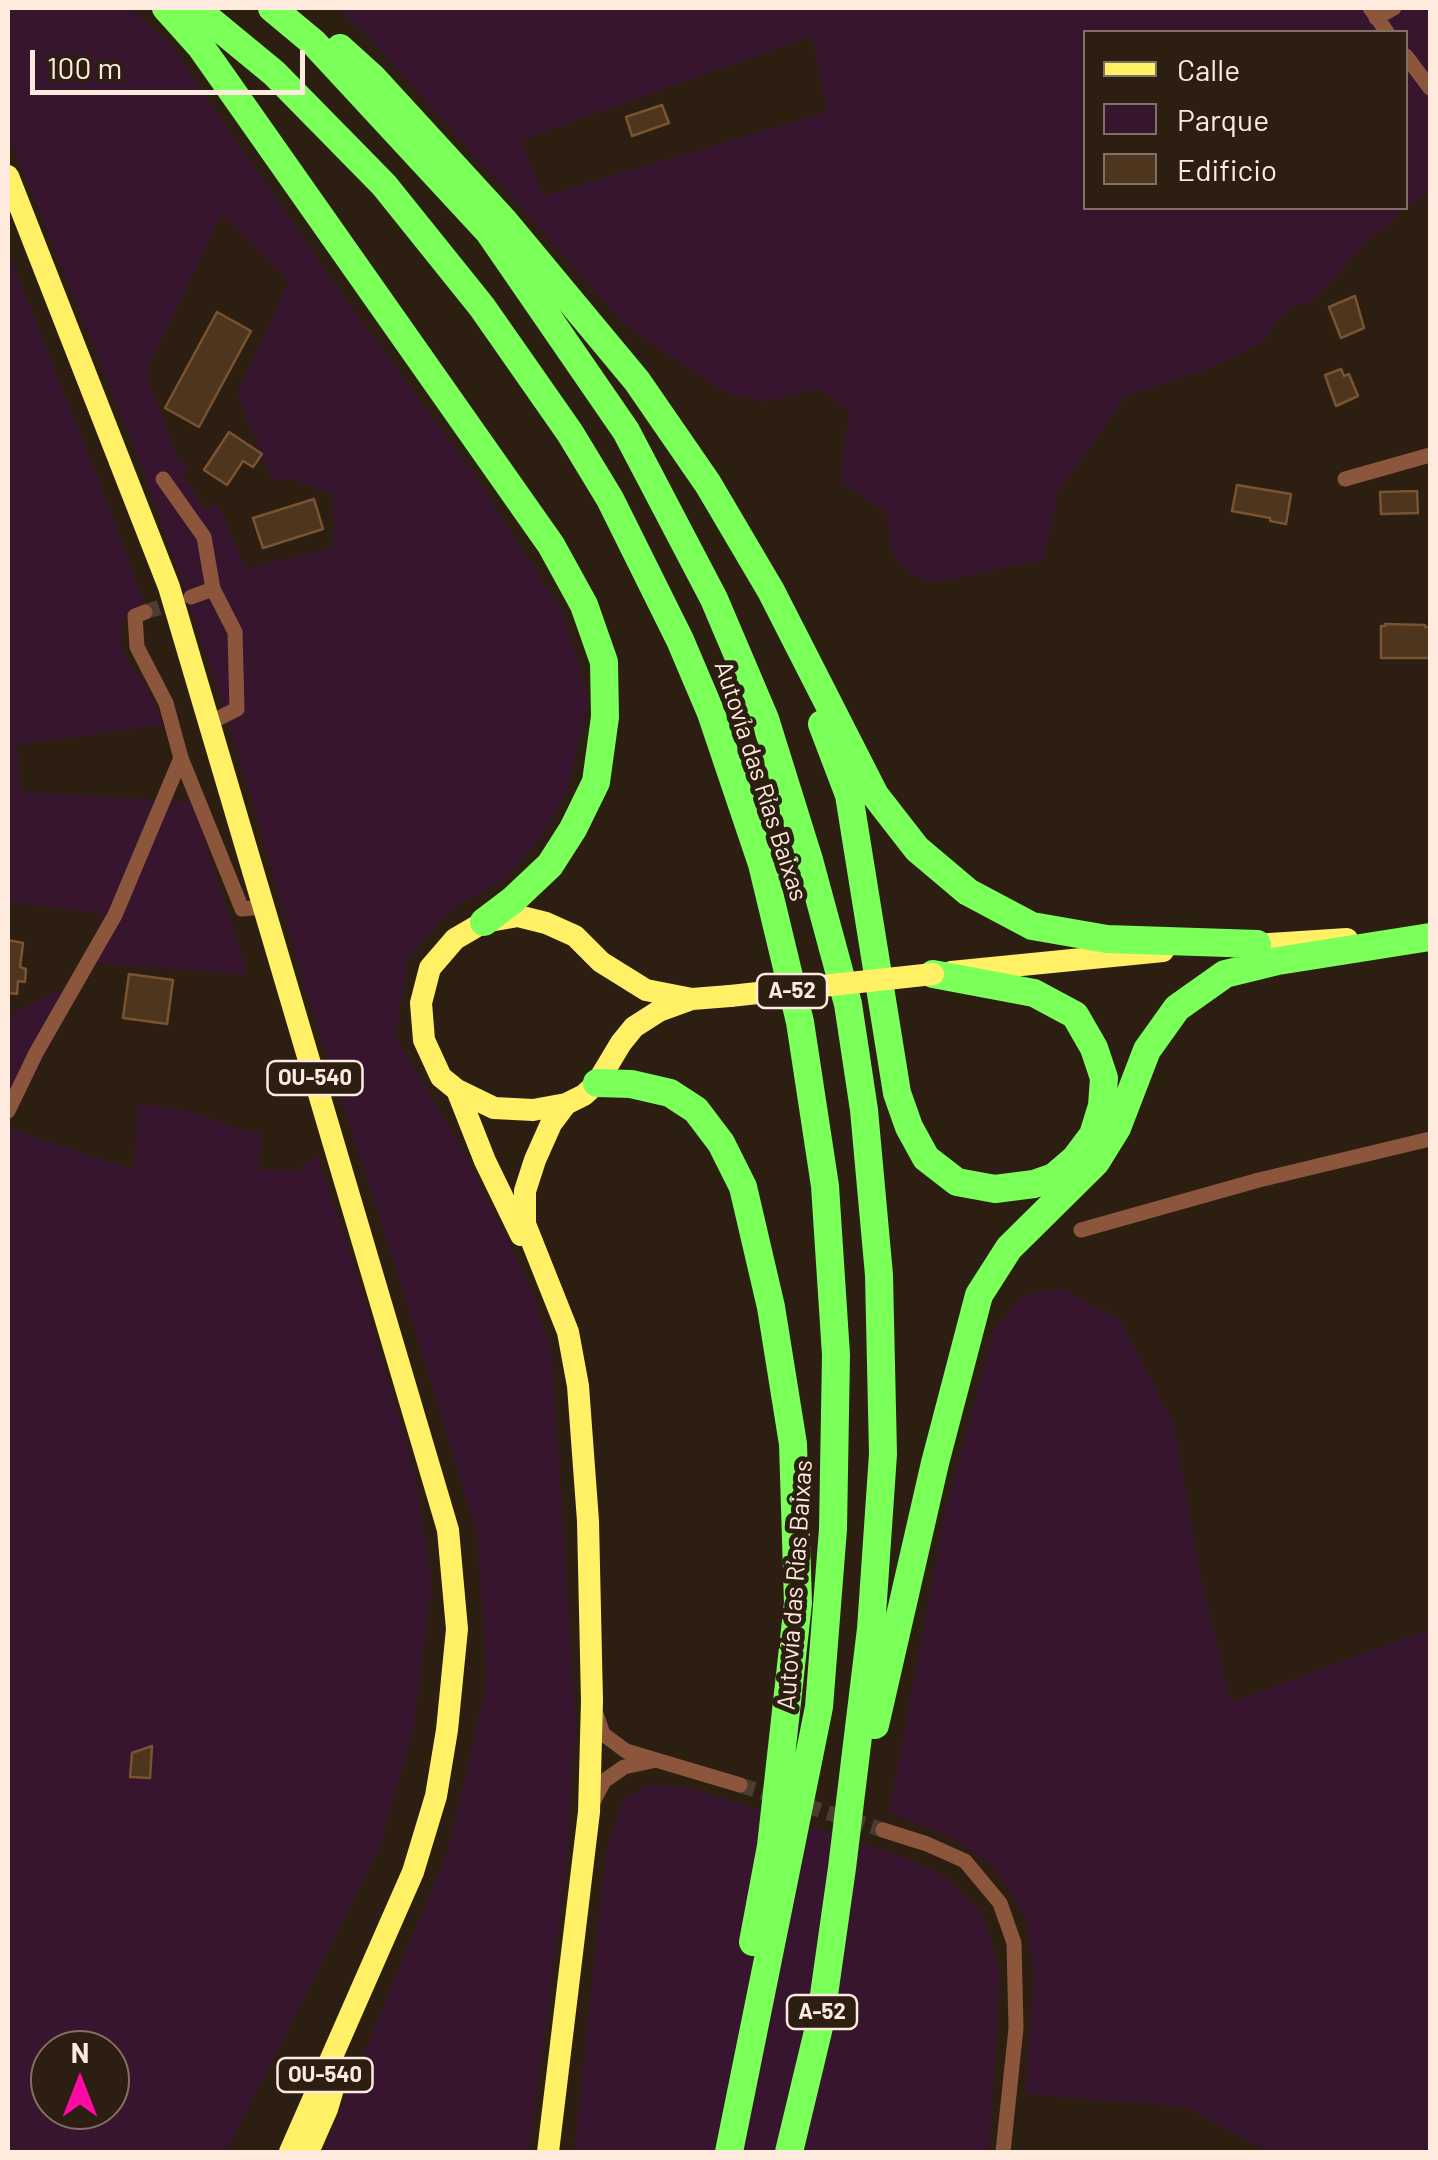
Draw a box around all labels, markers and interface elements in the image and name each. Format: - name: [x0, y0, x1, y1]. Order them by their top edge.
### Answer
- scale bar: [35, 30, 310, 92]
- legend: [1083, 30, 1408, 210]
- text: 100 m: [47, 49, 122, 85]
- text: Calle: [1177, 51, 1240, 87]
- text: Parque: [1177, 101, 1269, 137]
- text: Edificio: [1177, 151, 1277, 187]
- street label: Autovía das Rías Baixas: [708, 657, 814, 905]
- road number: A-52: [757, 974, 827, 1008]
- road number: OU-540: [268, 1061, 362, 1095]
- street label: Autovía das Rías Baixas: [771, 1459, 819, 1711]
- road number: A-52: [787, 1995, 857, 2029]
- north arrow: [30, 2030, 130, 2130]
- text: N: [71, 2035, 89, 2069]
- road number: OU-540: [278, 2058, 372, 2092]

